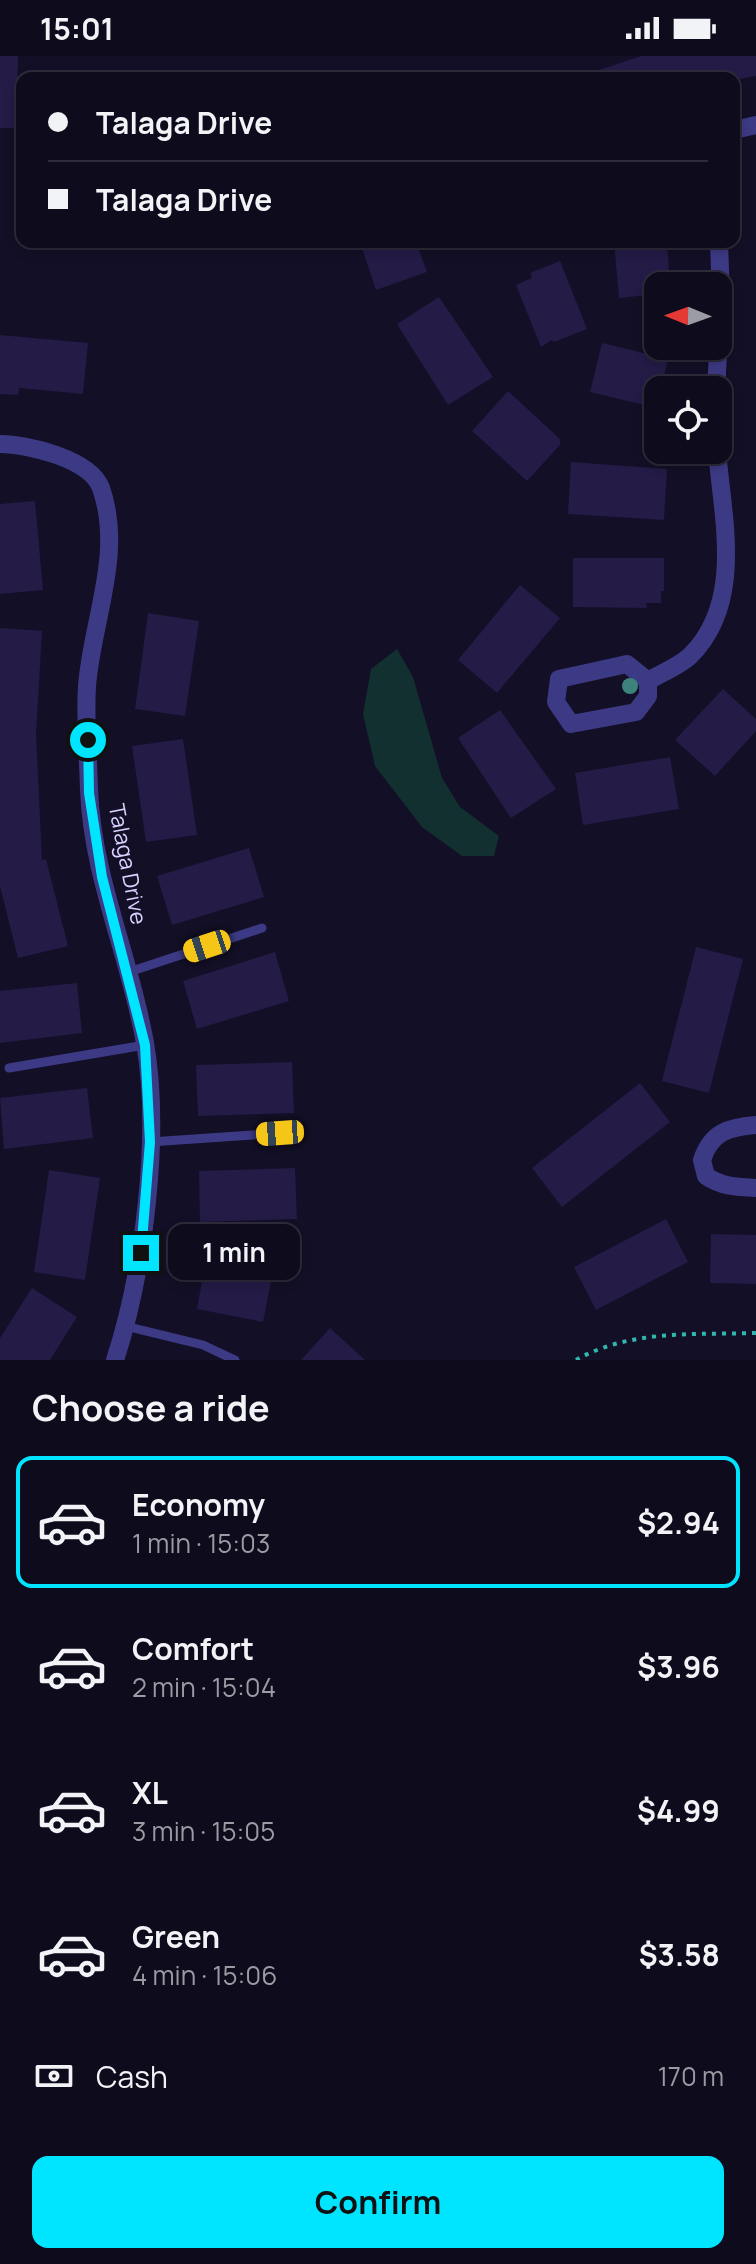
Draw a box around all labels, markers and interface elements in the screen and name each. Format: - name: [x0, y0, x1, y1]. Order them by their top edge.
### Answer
- text: 15:01: [40, 8, 114, 49]
- text: Talaga Drive: [96, 102, 272, 143]
- text: Talaga Drive: [96, 179, 272, 220]
- north arrow: [644, 272, 732, 360]
- map controls: [644, 272, 732, 464]
- button: locate: [644, 376, 732, 464]
- route start: [70, 722, 106, 758]
- street label: Talaga Drive: [102, 801, 154, 927]
- car: [180, 927, 234, 965]
- car: [255, 1119, 305, 1147]
- callout: 1 min: [169, 1225, 301, 1281]
- text: 1 min: [202, 1234, 266, 1270]
- route end: [123, 1235, 159, 1271]
- text: Choose a ride: [32, 1383, 270, 1432]
- text: Economy: [132, 1484, 265, 1525]
- icon: car: [36, 1486, 108, 1558]
- text: $2.94: [637, 1502, 720, 1543]
- text: 1 min · 15:03: [132, 1525, 270, 1561]
- text: Comfort: [132, 1628, 254, 1669]
- icon: car: [36, 1630, 108, 1702]
- text: $3.96: [637, 1646, 720, 1687]
- text: 2 min · 15:04: [132, 1669, 276, 1705]
- text: XL: [132, 1772, 168, 1813]
- icon: car: [36, 1774, 108, 1846]
- text: $4.99: [637, 1790, 720, 1831]
- text: 3 min · 15:05: [132, 1813, 275, 1849]
- text: Green: [132, 1916, 220, 1957]
- icon: car: [36, 1918, 108, 1990]
- text: $3.58: [639, 1934, 720, 1975]
- text: 4 min · 15:06: [132, 1957, 277, 1993]
- icon: cash: [32, 2054, 76, 2098]
- text: Cash: [96, 2056, 168, 2097]
- text: 170 m: [658, 2058, 724, 2094]
- button: Confirm: [32, 2156, 724, 2248]

